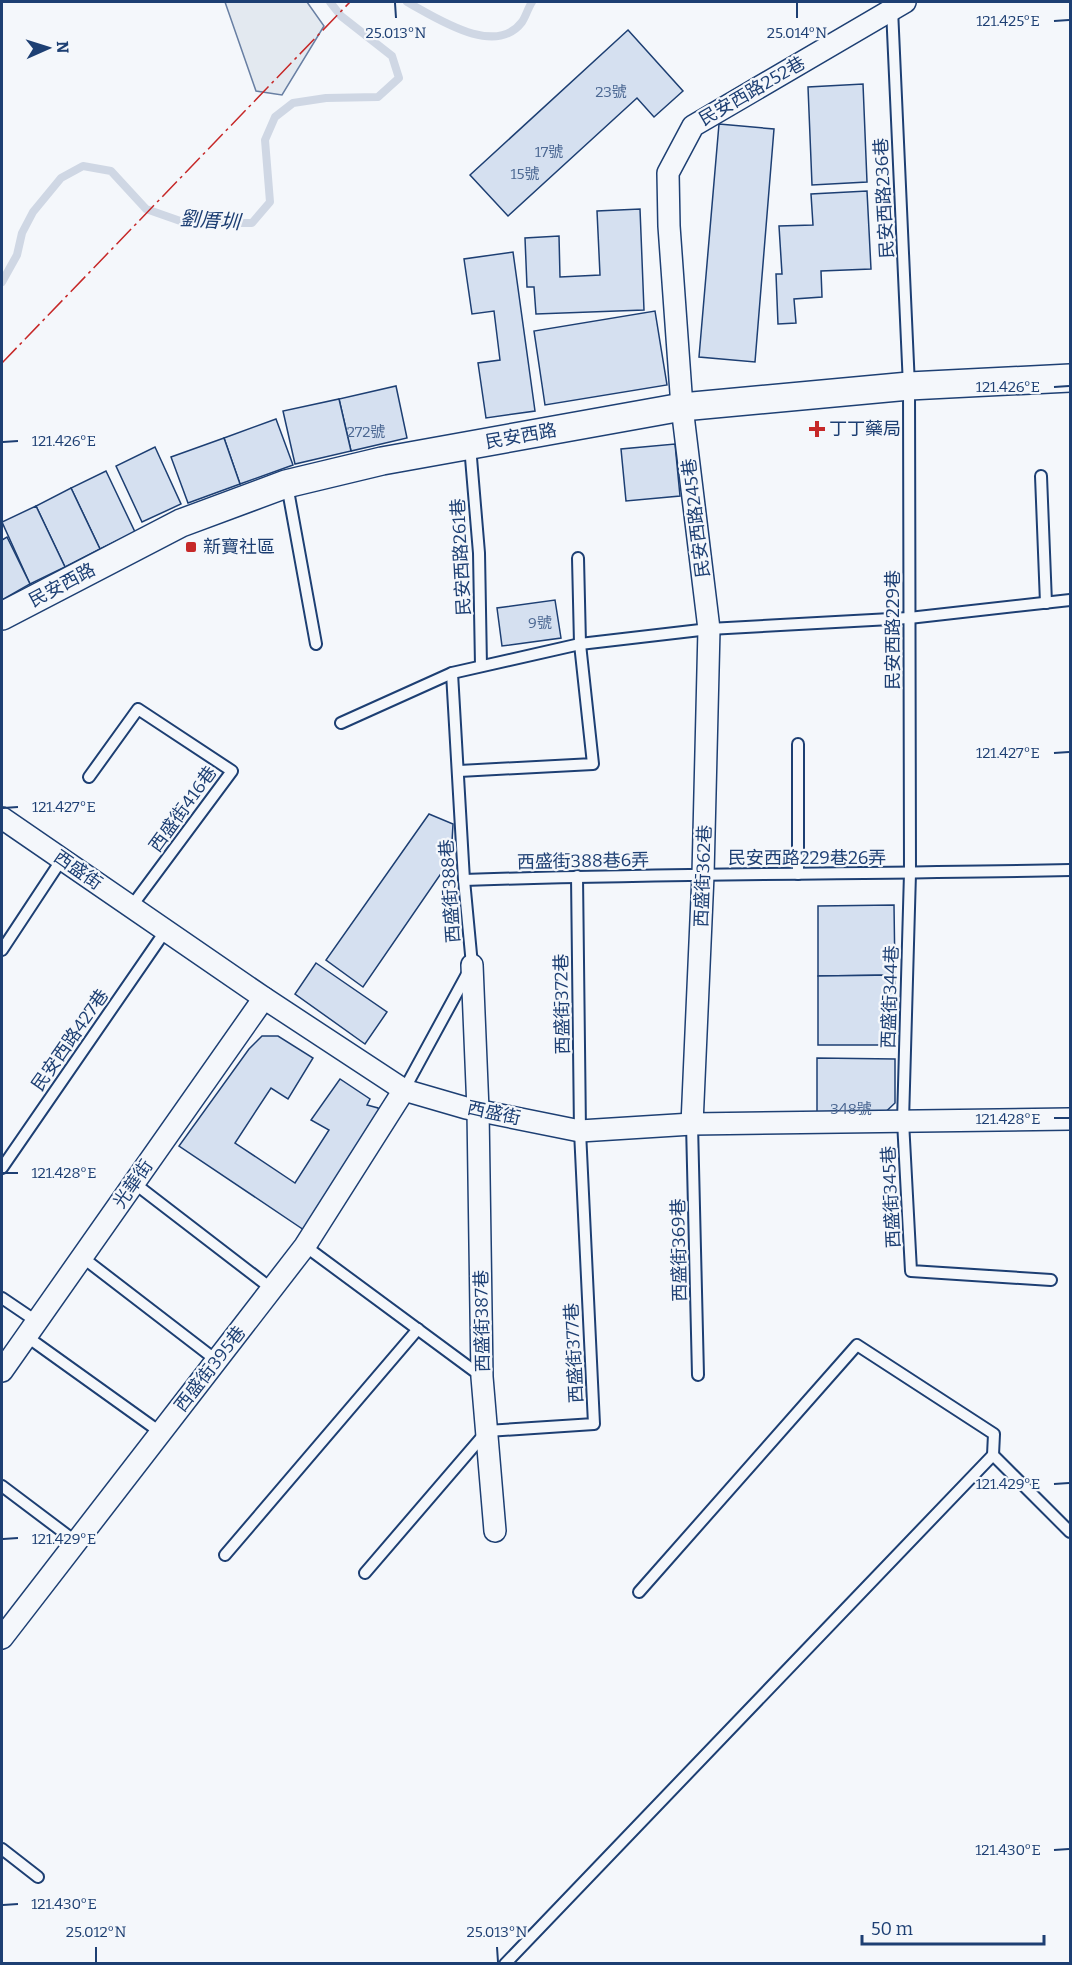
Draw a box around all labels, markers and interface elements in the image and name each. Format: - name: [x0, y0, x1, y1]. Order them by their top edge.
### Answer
- text: 121.425°E: [976, 12, 1040, 30]
- north arrow: [18, 18, 78, 78]
- text: 25.013°N: [366, 24, 427, 42]
- text: 25.014°N: [767, 24, 827, 42]
- text: N: [53, 41, 72, 54]
- street label: 民安西路252巷: [695, 52, 809, 130]
- house number: 23號: [595, 83, 627, 101]
- street label: 民安西路236巷: [870, 137, 898, 259]
- house number: 17號: [535, 143, 563, 161]
- house number: 15號: [510, 165, 540, 183]
- water label: 劉厝圳: [179, 206, 244, 234]
- text: 121.426°E: [976, 378, 1040, 396]
- place label: 丁丁藥局: [829, 418, 901, 440]
- street label: 民安西路: [484, 419, 558, 453]
- marker: 丁丁藥局: [810, 422, 824, 436]
- house number: 272號: [347, 423, 385, 441]
- text: 121.426°E: [32, 432, 96, 450]
- street label: 民安西路245巷: [678, 457, 714, 579]
- street label: 民安西路261巷: [447, 498, 475, 616]
- place label: 新寶社區: [203, 536, 275, 558]
- marker: 新寶社區: [184, 540, 198, 554]
- street label: 民安西路: [25, 558, 99, 612]
- street label: 民安西路229巷: [882, 570, 904, 690]
- house number: 9號: [528, 614, 552, 632]
- text: 121.427°E: [976, 744, 1040, 762]
- street label: 西盛街416巷: [145, 762, 221, 856]
- text: 121.427°E: [32, 798, 96, 816]
- street label: 西盛街362巷: [690, 824, 716, 928]
- street label: 西盛街388巷: [435, 838, 465, 944]
- street label: 西盛街: [50, 846, 106, 894]
- street label: 民安西路229巷26弄: [728, 847, 886, 869]
- street label: 西盛街388巷6弄: [517, 849, 649, 873]
- street label: 西盛街344巷: [877, 945, 903, 1049]
- street label: 西盛街372巷: [550, 953, 574, 1055]
- street label: 民安西路427巷: [27, 985, 113, 1095]
- street label: 西盛街: [465, 1097, 523, 1129]
- house number: 348號: [830, 1100, 872, 1118]
- text: 121.428°E: [975, 1110, 1041, 1128]
- street label: 西盛街345巷: [877, 1145, 905, 1249]
- street label: 光華街: [109, 1156, 157, 1212]
- text: 121.428°E: [31, 1164, 97, 1182]
- street label: 西盛街369巷: [667, 1198, 691, 1302]
- street label: 西盛街387巷: [470, 1270, 494, 1372]
- street label: 西盛街377巷: [560, 1302, 588, 1404]
- street label: 西盛街395巷: [170, 1322, 250, 1416]
- text: 121.429°E: [976, 1475, 1040, 1493]
- text: 121.429°E: [32, 1530, 96, 1548]
- text: 121.430°E: [975, 1841, 1041, 1859]
- text: 121.430°E: [31, 1895, 97, 1913]
- scale bar: [862, 1908, 1044, 1946]
- text: 50 m: [871, 1918, 913, 1940]
- text: 25.012°N: [66, 1923, 126, 1941]
- text: 25.013°N: [467, 1923, 528, 1941]

